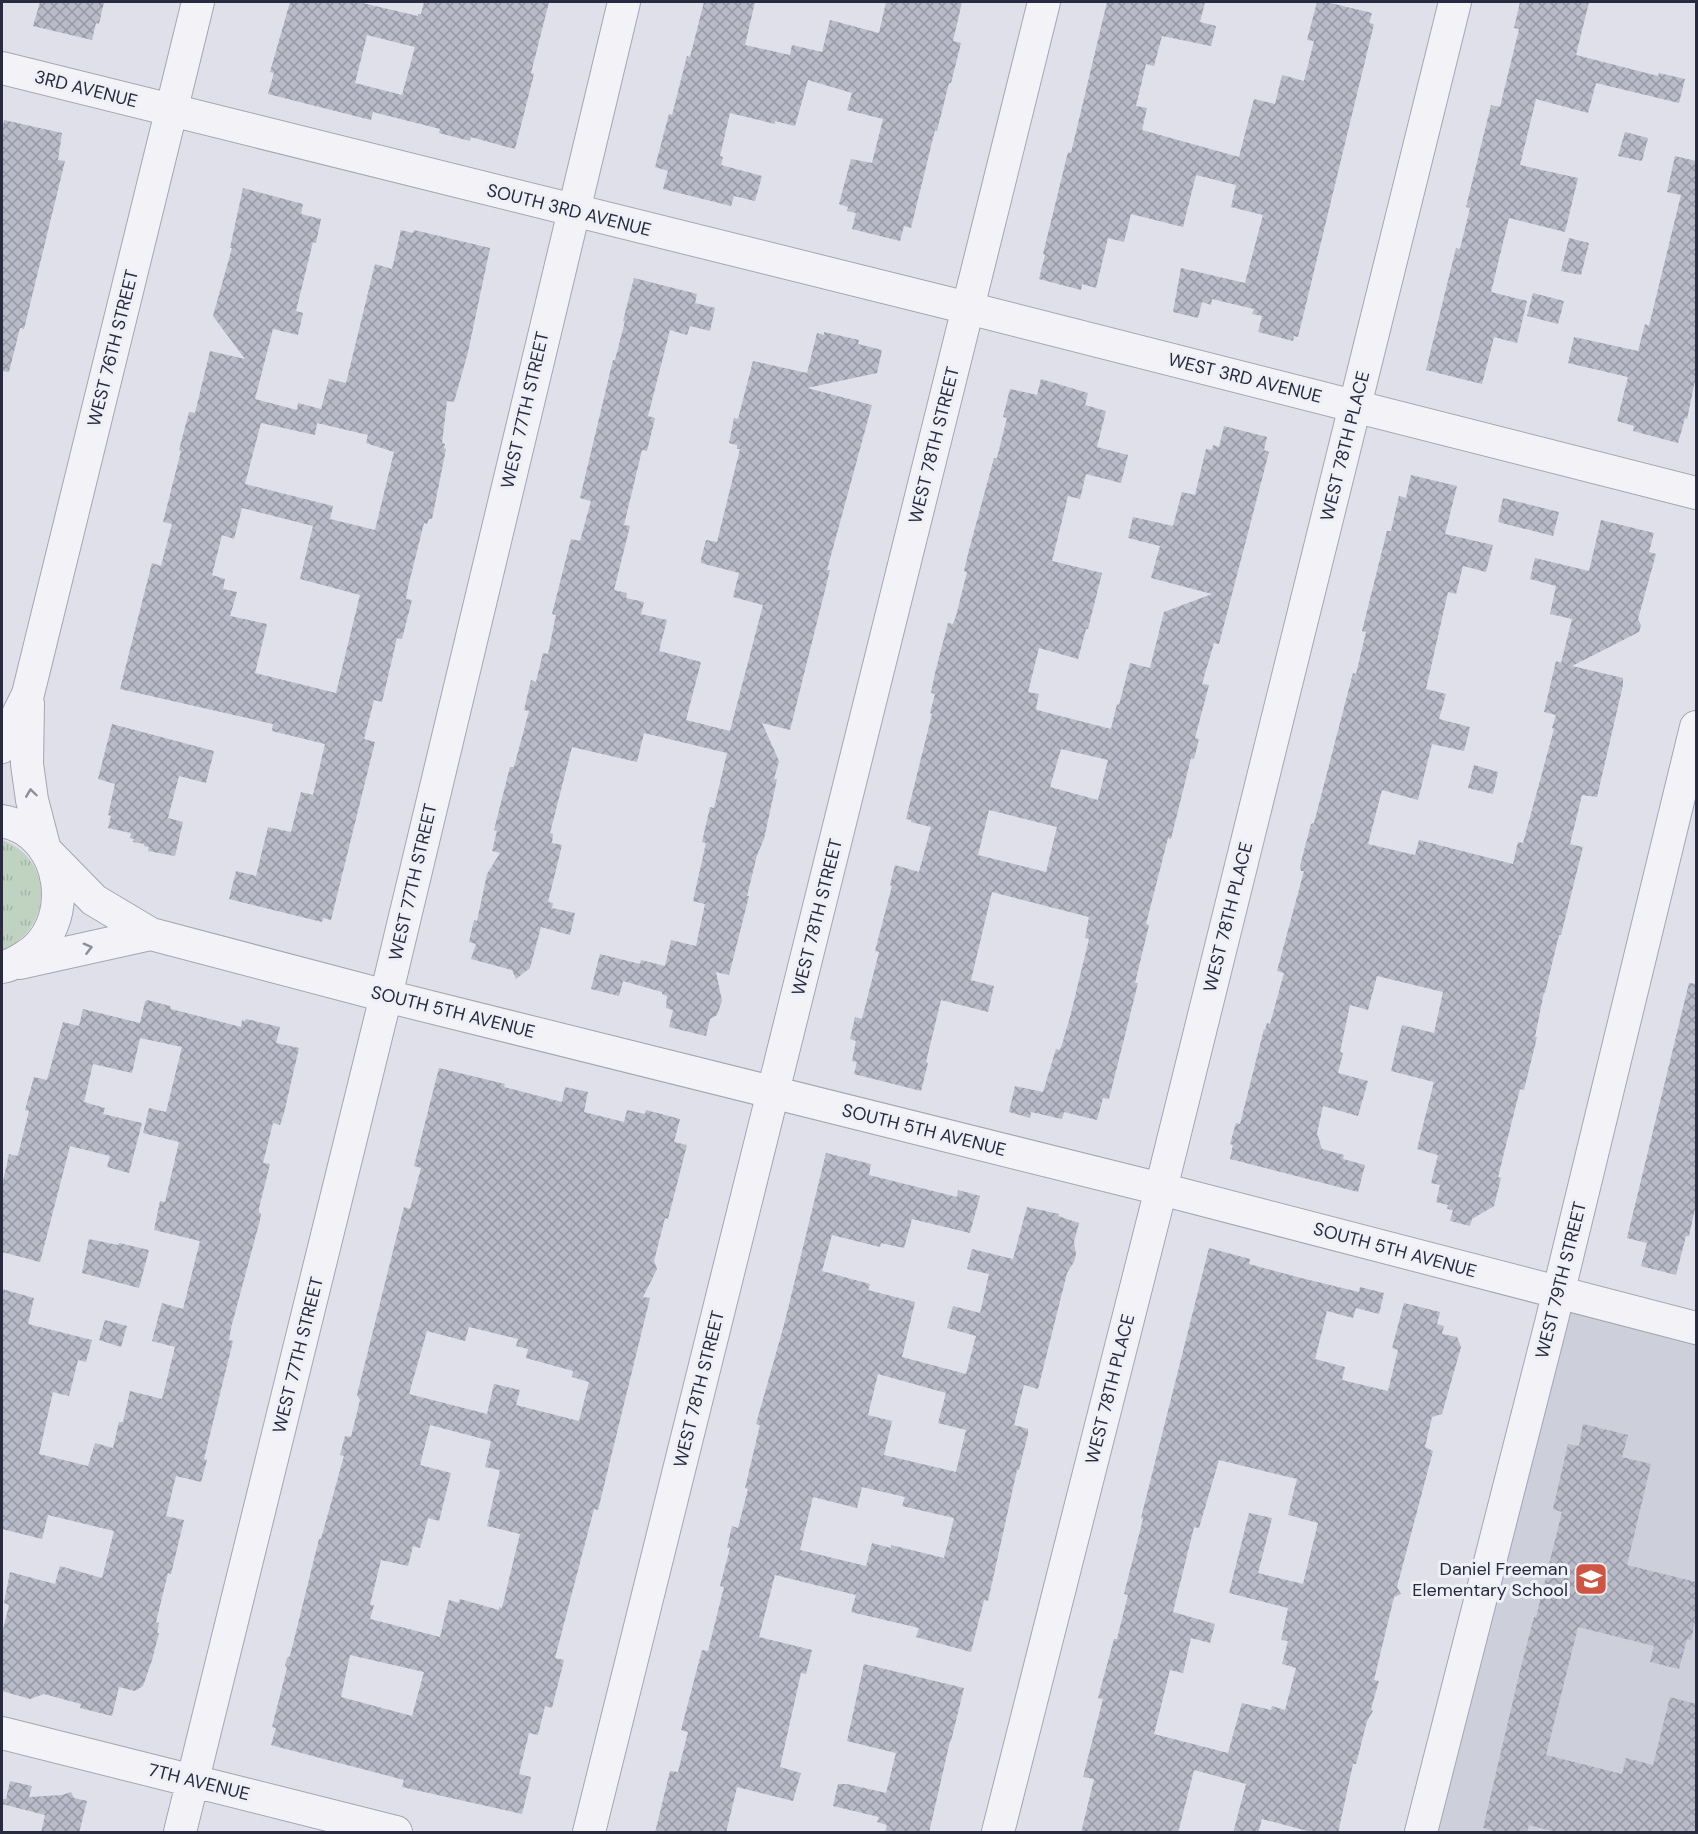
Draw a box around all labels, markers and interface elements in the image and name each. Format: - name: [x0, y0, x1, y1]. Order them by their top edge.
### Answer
- street label: 3RD AVENUE: [32, 65, 140, 113]
- street label: SOUTH 3RD AVENUE: [484, 178, 654, 242]
- street label: WEST 76TH STREET: [82, 267, 144, 429]
- street label: WEST 77TH STREET: [495, 329, 555, 491]
- street label: WEST 3RD AVENUE: [1165, 347, 1325, 409]
- street label: WEST 78TH STREET: [903, 364, 965, 526]
- street label: WEST 78TH PLACE: [1315, 369, 1375, 523]
- one-way arrow: [26, 788, 38, 797]
- street label: WEST 77TH STREET: [383, 801, 443, 963]
- street label: WEST 78TH STREET: [786, 836, 848, 998]
- street label: WEST 78TH PLACE: [1198, 840, 1258, 994]
- one-way arrow: [83, 942, 93, 955]
- street label: SOUTH 5TH AVENUE: [369, 980, 537, 1044]
- street label: SOUTH 5TH AVENUE: [840, 1098, 1008, 1162]
- street label: WEST 79TH STREET: [1530, 1199, 1592, 1361]
- street label: SOUTH 5TH AVENUE: [1311, 1217, 1479, 1283]
- street label: WEST 77TH STREET: [267, 1274, 329, 1436]
- street label: WEST 78TH STREET: [668, 1308, 730, 1470]
- street label: WEST 78TH PLACE: [1080, 1312, 1140, 1466]
- place label: Daniel Freeman Elementary School: [1412, 1557, 1568, 1602]
- school or university icon: Daniel Freeman Elementary School: [1573, 1561, 1609, 1597]
- street label: 7TH AVENUE: [146, 1758, 252, 1806]

